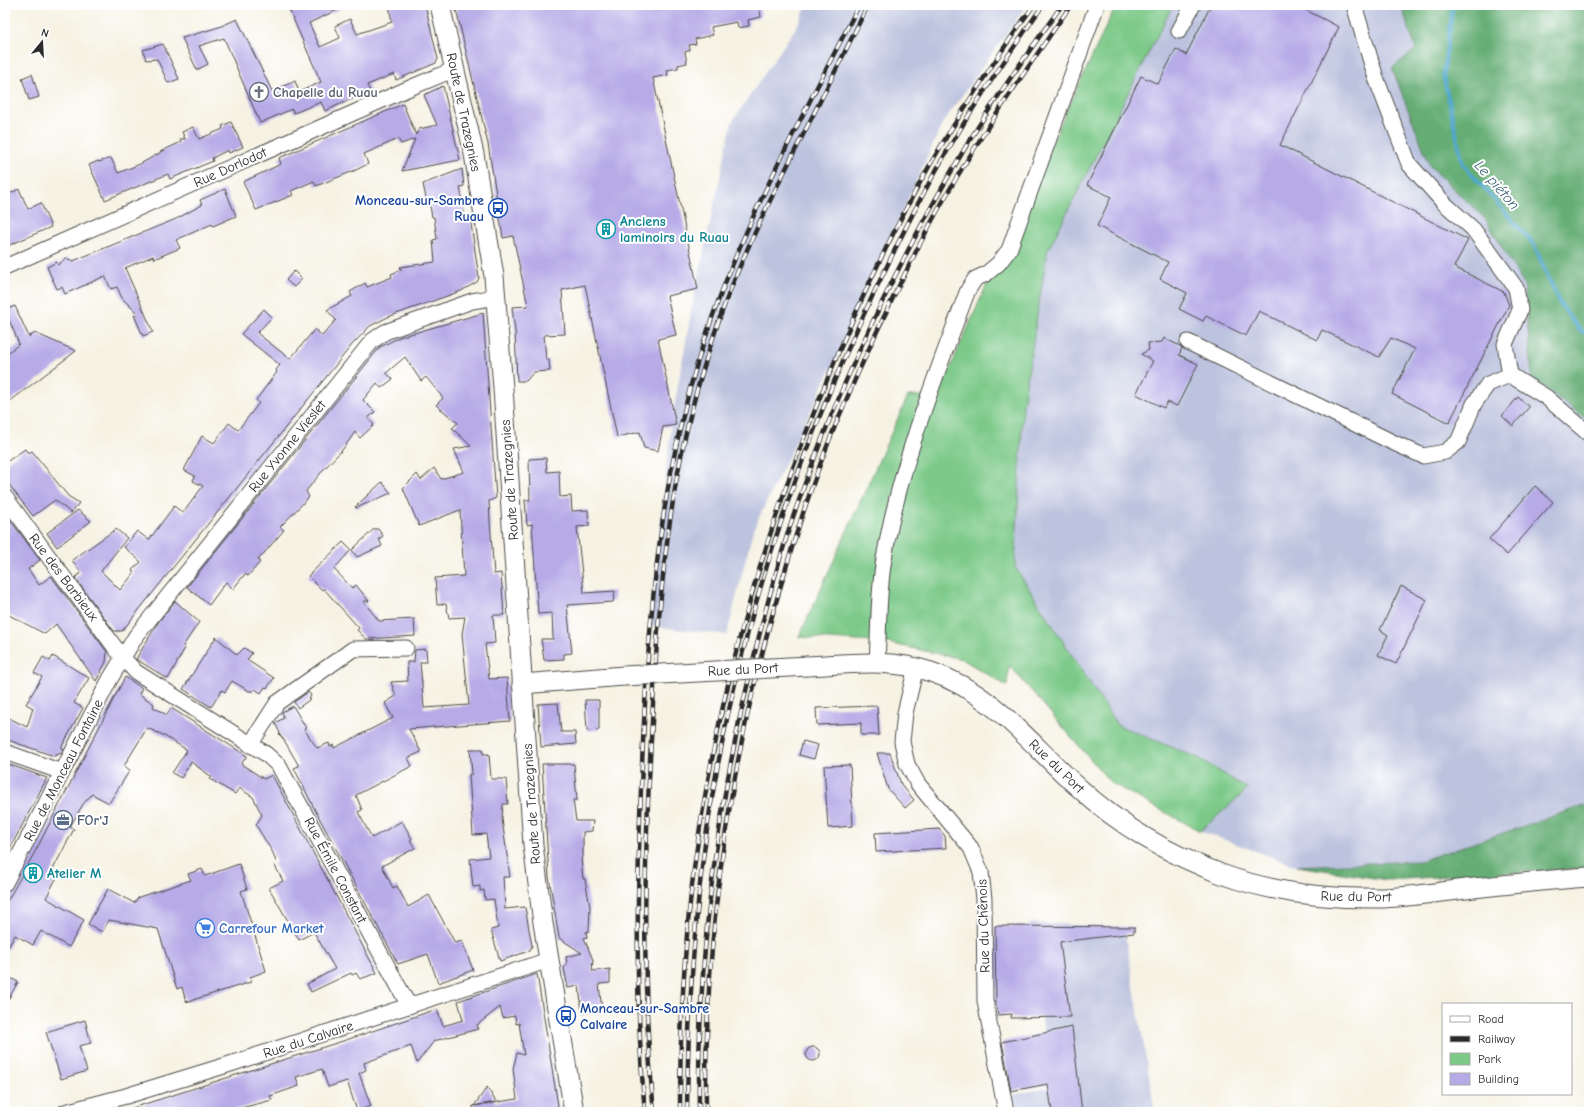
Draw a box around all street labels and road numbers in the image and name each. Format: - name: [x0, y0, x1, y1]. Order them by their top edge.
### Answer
- street label: Route de Trazegnies: [443, 51, 484, 173]
- street label: Rue Dorlodot: [191, 143, 270, 191]
- street label: Rue Yvonne Vieslet: [245, 396, 330, 496]
- street label: Route de Trazegnies: [497, 419, 522, 541]
- street label: Rue des Barbieux: [25, 530, 102, 625]
- street label: Rue du Port: [707, 659, 780, 680]
- street label: Rue de Monceau Fontaine: [20, 696, 107, 844]
- street label: Rue du Port: [1025, 736, 1089, 798]
- street label: Route de Trazegnies: [519, 743, 544, 865]
- street label: Rue Émile Constant: [301, 814, 371, 927]
- street label: Rue du Chênois: [973, 879, 994, 973]
- street label: Rue du Port: [1321, 887, 1392, 906]
- street label: Rue du Calvaire: [261, 1017, 355, 1062]

